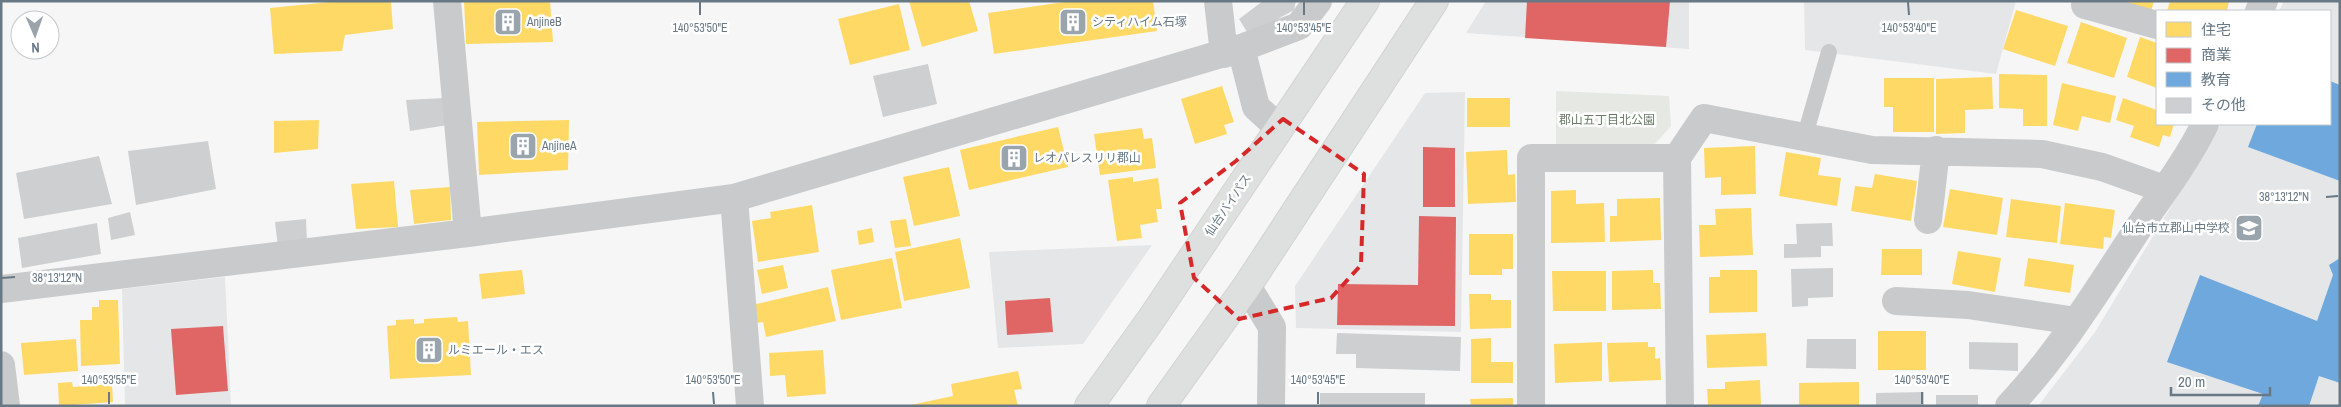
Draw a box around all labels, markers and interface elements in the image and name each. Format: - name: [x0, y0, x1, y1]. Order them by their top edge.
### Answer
- building icon: AnjineB: [493, 7, 523, 37]
- building icon: シティハイム石塚: [1058, 7, 1088, 37]
- north arrow: [10, 10, 60, 60]
- legend: [2156, 10, 2331, 125]
- place label: AnjineB: [526, 14, 562, 30]
- place label: シティハイム石塚: [1092, 14, 1187, 30]
- text: 住宅: [2201, 19, 2231, 40]
- text: 140°53'50"E: [672, 20, 728, 36]
- text: 140°53'45"E: [1276, 20, 1332, 36]
- text: 140°53'40"E: [1881, 20, 1937, 36]
- text: N: [31, 39, 40, 57]
- text: 商業: [2201, 44, 2231, 65]
- text: 教育: [2201, 69, 2231, 90]
- text: その他: [2201, 94, 2246, 115]
- park label: 郡山五丁目北公園: [1559, 112, 1655, 128]
- building icon: AnjineA: [508, 131, 538, 161]
- place label: AnjineA: [541, 138, 577, 154]
- building icon: レオパレスリリ郡山: [999, 143, 1029, 173]
- place label: レオパレスリリ郡山: [1033, 150, 1141, 166]
- street label: 仙台バイパス: [1201, 171, 1255, 239]
- text: 38°13'12"N: [2259, 189, 2309, 205]
- school or university icon: 仙台市立郡山中学校: [2234, 213, 2264, 243]
- place label: 仙台市立郡山中学校: [2122, 220, 2230, 236]
- text: 38°13'12"N: [32, 270, 82, 286]
- building icon: ルミエール・エス: [414, 335, 444, 365]
- place label: ルミエール・エス: [448, 342, 544, 358]
- scale bar: [2171, 364, 2270, 396]
- text: 20 m: [2178, 371, 2205, 392]
- text: 140°53'55"E: [81, 372, 137, 388]
- text: 140°53'50"E: [685, 372, 741, 388]
- text: 140°53'45"E: [1290, 372, 1346, 388]
- text: 140°53'40"E: [1894, 372, 1950, 388]

